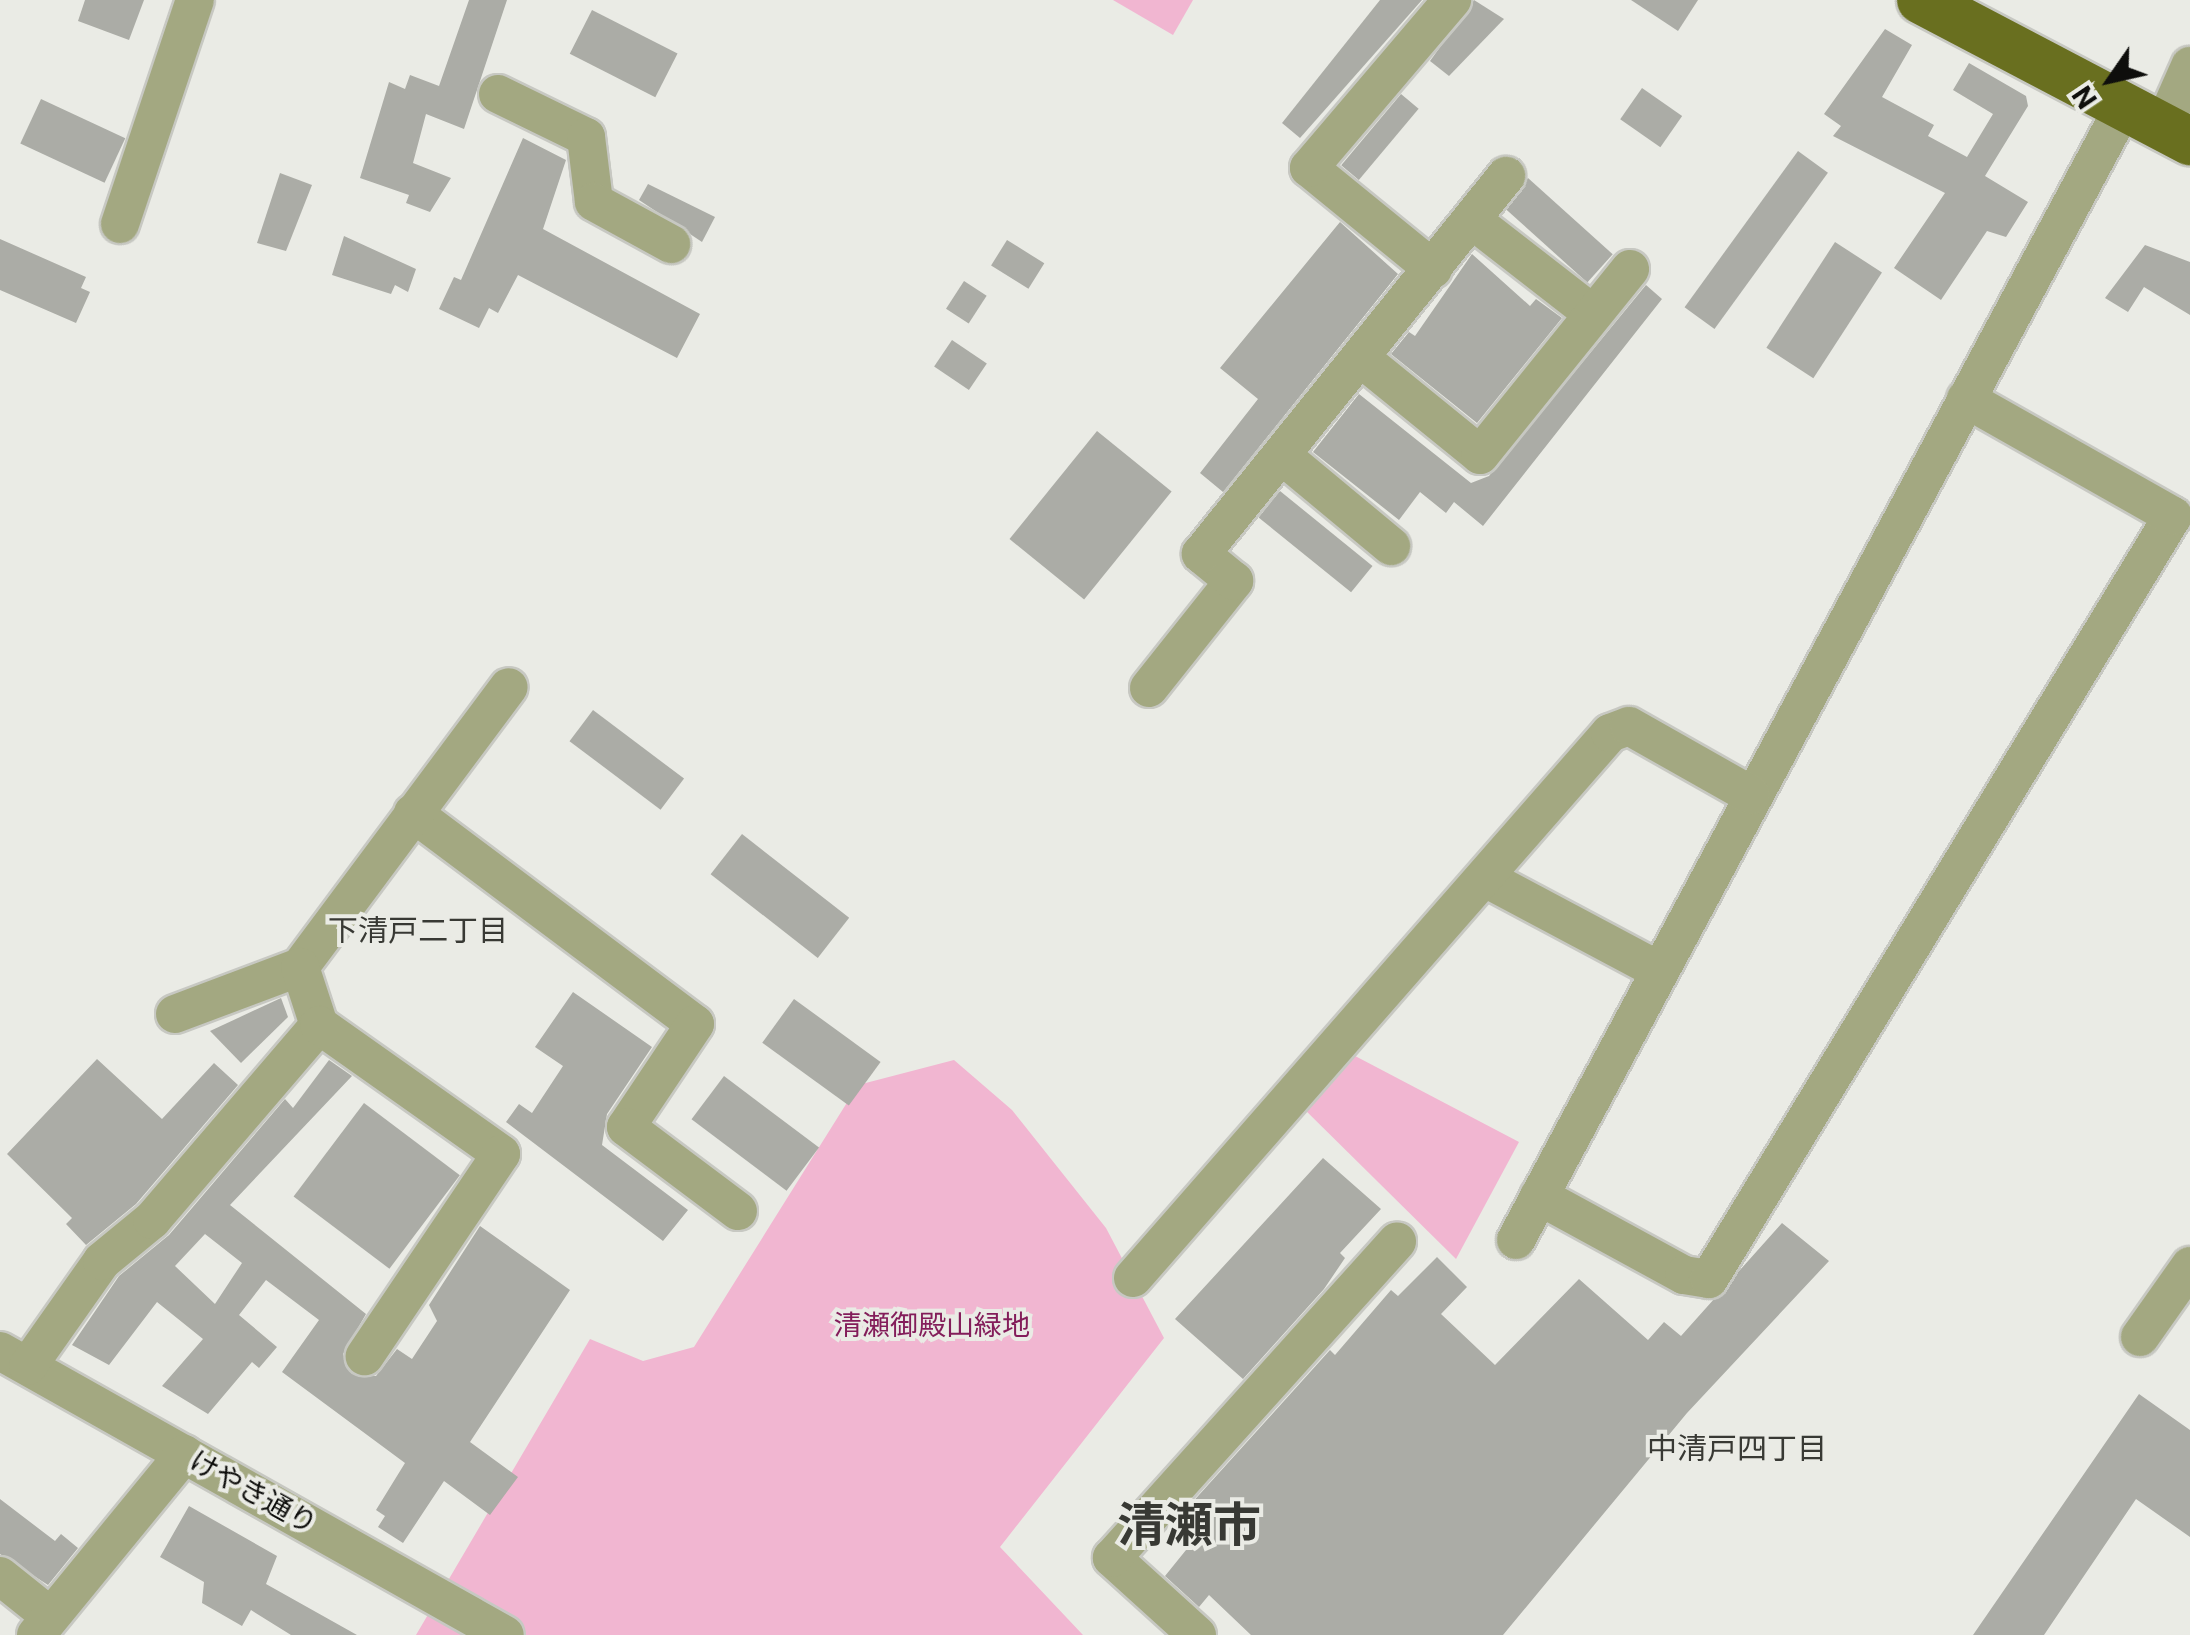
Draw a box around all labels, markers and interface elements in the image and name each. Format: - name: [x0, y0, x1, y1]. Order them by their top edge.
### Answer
- north arrow: [2060, 30, 2160, 130]
- text: N: [2066, 80, 2104, 114]
- district label: 下清戸二丁目: [328, 913, 508, 949]
- park label: 清瀬御殿山緑地: [834, 1309, 1030, 1343]
- district label: 中清戸四丁目: [1647, 1431, 1827, 1467]
- street label: けやき通り: [184, 1444, 322, 1542]
- district label: 清瀬市: [1117, 1497, 1261, 1555]

